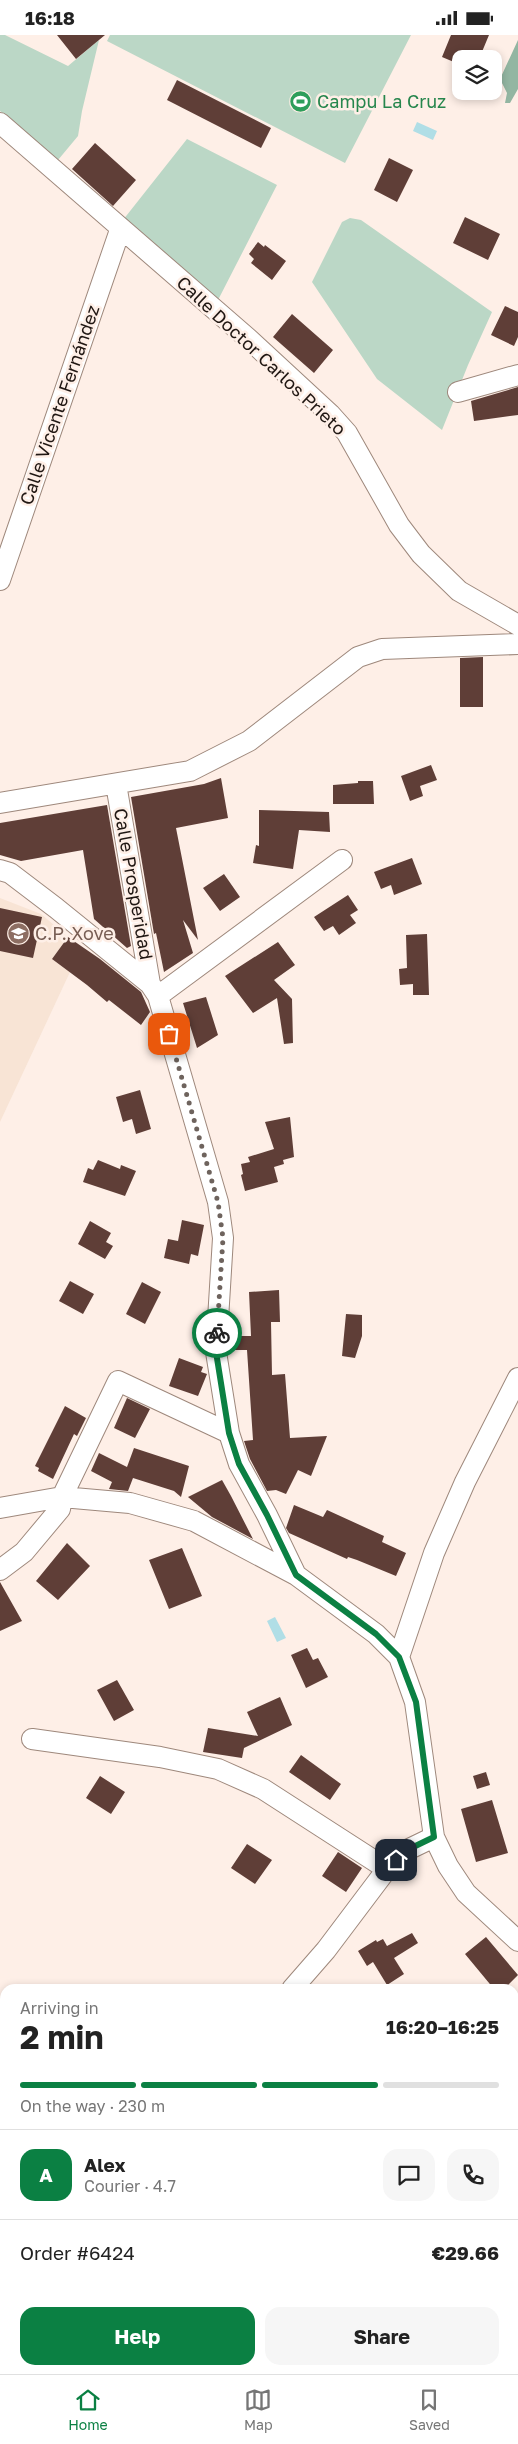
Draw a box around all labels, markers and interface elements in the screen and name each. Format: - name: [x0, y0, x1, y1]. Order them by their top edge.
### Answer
- text: 16:18: [25, 6, 75, 29]
- map controls: [452, 50, 502, 100]
- button: layers: [452, 50, 502, 100]
- sports icon: Campu La Cruz: [289, 90, 313, 114]
- place label: Campu La Cruz: [317, 90, 446, 112]
- street label: Calle Doctor Carlos Prieto: [173, 271, 351, 439]
- street label: Calle Vicente Fernández: [14, 302, 104, 507]
- street label: Calle Prosperidad: [110, 806, 158, 961]
- school or university icon: C.P. Xove: [7, 922, 31, 946]
- place label: C.P. Xove: [35, 922, 114, 944]
- pin: [148, 1013, 190, 1055]
- icon: bag: [155, 1020, 183, 1048]
- courier: [192, 1308, 242, 1358]
- icon: bike: [203, 1319, 231, 1347]
- pin: [375, 1839, 417, 1881]
- icon: home: [382, 1846, 410, 1874]
- text: Arriving in: [20, 1998, 99, 2018]
- text: 16:20–16:25: [386, 2015, 499, 2038]
- text: 2 min: [20, 2018, 104, 2056]
- text: On the way · 230 m: [20, 2096, 165, 2116]
- button: chat: [383, 2149, 435, 2201]
- button: phone: [447, 2149, 499, 2201]
- text: Alex: [84, 2153, 125, 2176]
- text: A: [39, 2163, 53, 2186]
- text: Courier · 4.7: [84, 2176, 176, 2196]
- text: Order #6424: [20, 2241, 135, 2264]
- text: €29.66: [432, 2241, 499, 2264]
- button: Help: [20, 2307, 255, 2365]
- button: Share: [265, 2307, 499, 2365]
- tab: Home: [68, 2386, 108, 2433]
- tab: Map: [244, 2386, 273, 2433]
- tab: Saved: [409, 2386, 450, 2433]

